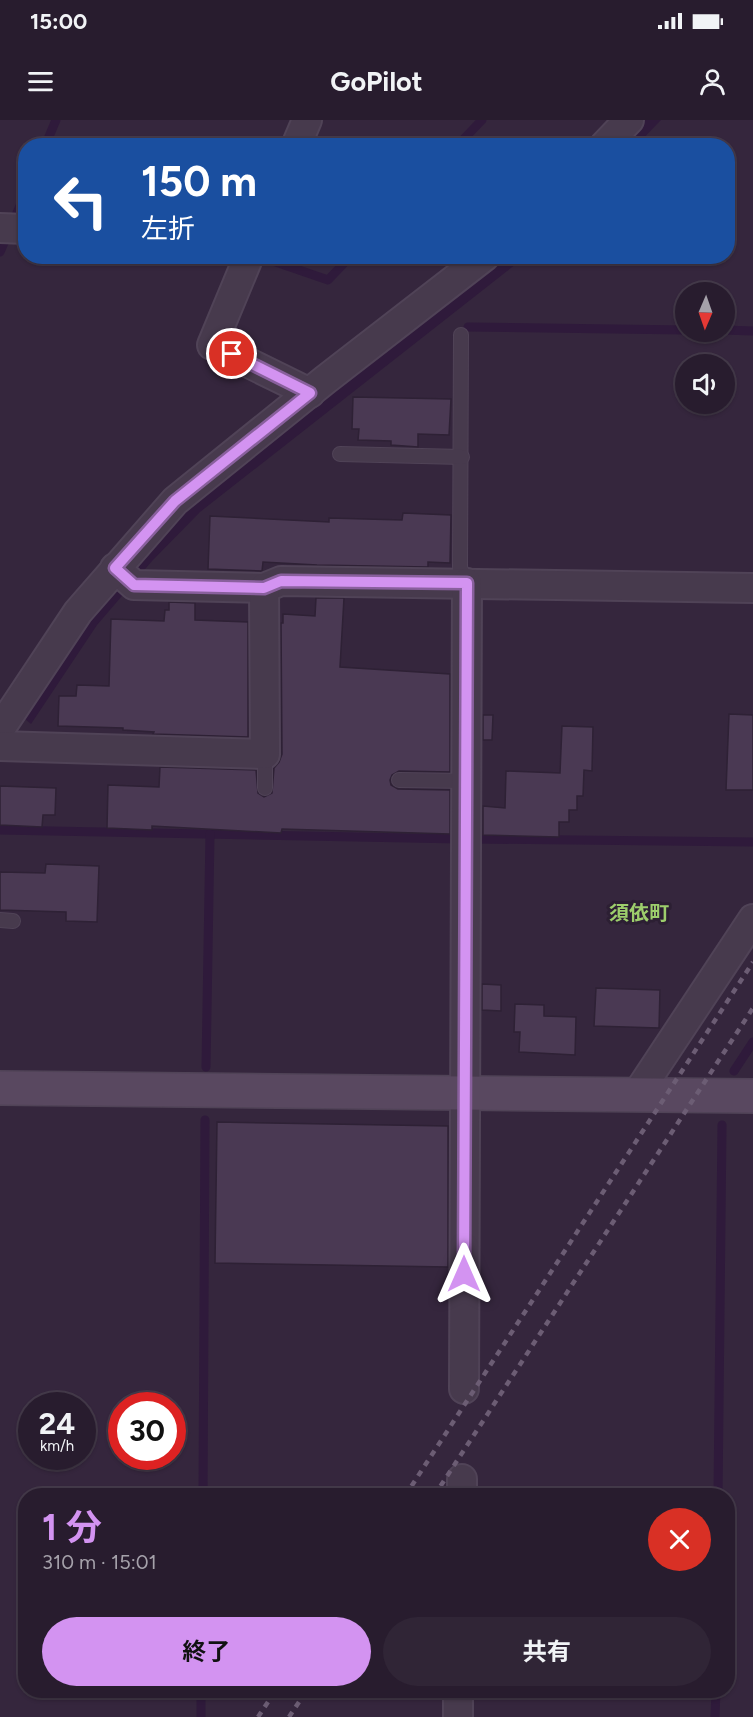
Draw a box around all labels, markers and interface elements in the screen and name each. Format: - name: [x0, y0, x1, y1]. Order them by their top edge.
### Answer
- text: 15:00: [30, 8, 87, 35]
- icon: menu: [24, 65, 57, 98]
- text: GoPilot: [330, 65, 423, 98]
- icon: person: [696, 65, 729, 98]
- text: 150 m: [141, 156, 257, 207]
- icon: left: [42, 162, 120, 240]
- text: 左折: [141, 212, 195, 245]
- north arrow: [675, 282, 735, 342]
- map controls: [675, 282, 735, 414]
- pin: [206, 328, 257, 379]
- icon: arrive: [215, 337, 248, 370]
- button: sound: [675, 354, 735, 414]
- district label: 須依町: [609, 901, 669, 925]
- position arrow: [432, 1242, 496, 1306]
- speed limit sign: 30: [108, 1392, 186, 1470]
- text: 24: [39, 1405, 75, 1442]
- text: km/h: [40, 1437, 74, 1455]
- text: 1 分: [42, 1506, 102, 1549]
- button: close: [648, 1508, 711, 1571]
- text: 310 m · 15:01: [42, 1550, 157, 1574]
- button: 終了: [42, 1617, 371, 1686]
- button: 共有: [383, 1617, 711, 1686]

